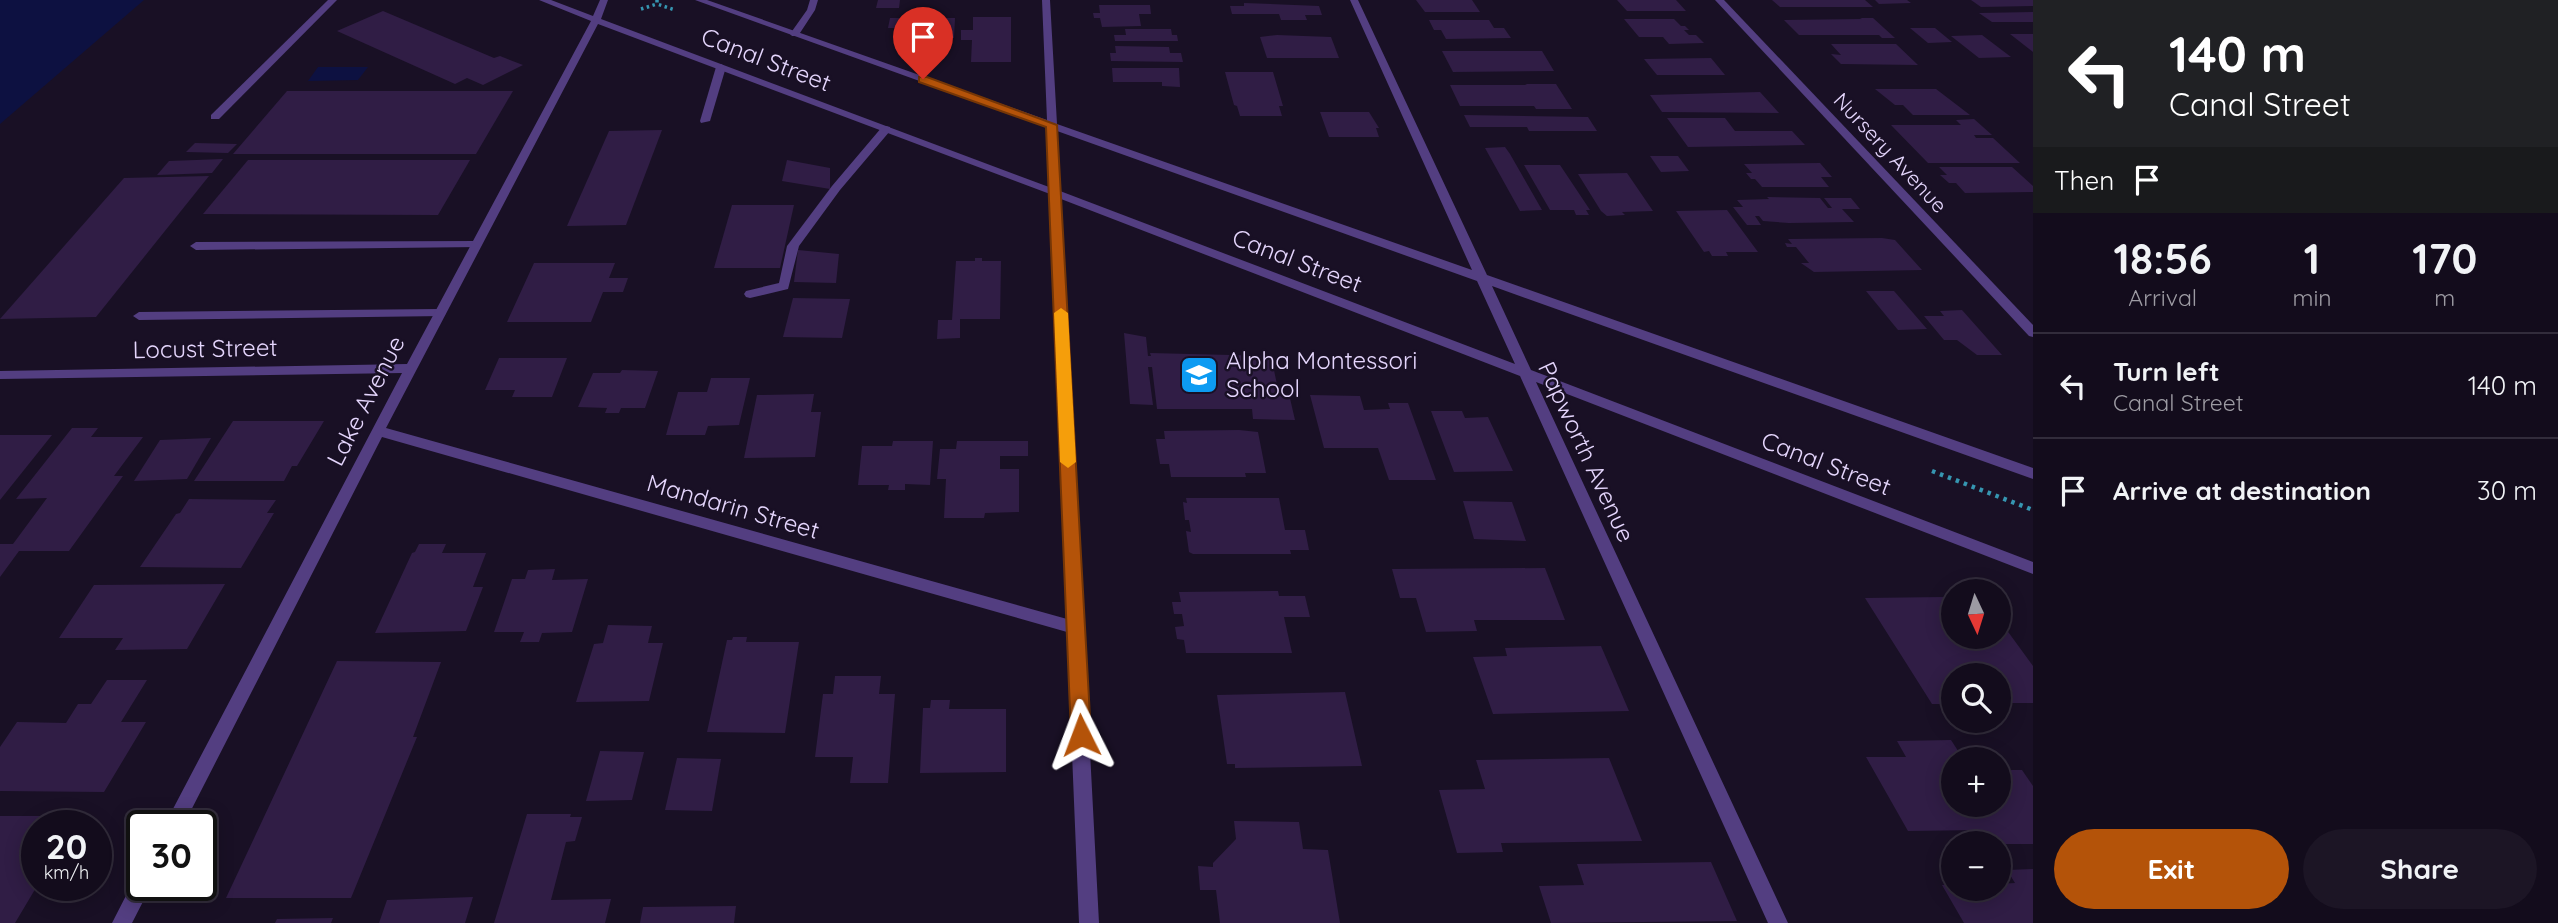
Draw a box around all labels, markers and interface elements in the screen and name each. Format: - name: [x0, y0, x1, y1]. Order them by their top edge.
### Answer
- pin: [893, 7, 953, 79]
- icon: arrive: [904, 18, 942, 56]
- street label: Canal Street: [697, 21, 835, 97]
- text: 140 m: [2169, 23, 2306, 84]
- icon: left: [2054, 28, 2145, 119]
- text: Canal Street: [2169, 84, 2351, 124]
- street label: Nursery Avenue: [1829, 87, 1953, 218]
- icon: arrive: [2128, 161, 2166, 199]
- text: Then: [2054, 164, 2114, 197]
- street label: Canal Street: [1228, 222, 1366, 298]
- text: 18:56: [2114, 232, 2212, 285]
- text: 1: [2304, 232, 2320, 285]
- text: 170: [2412, 232, 2477, 285]
- text: Arrival: [2128, 283, 2197, 312]
- text: min: [2292, 283, 2332, 312]
- text: m: [2434, 283, 2455, 312]
- street label: Lake Avenue: [320, 331, 411, 471]
- street label: Locust Street: [132, 332, 278, 364]
- place label: Alpha Montessori School: [1226, 345, 1418, 403]
- school or university icon: Alpha Montessori School: [1178, 354, 1220, 396]
- text: Turn left: [2113, 355, 2220, 388]
- street label: Papworth Avenue: [1532, 357, 1642, 546]
- icon: left: [2054, 367, 2092, 405]
- text: 140 m: [2468, 369, 2537, 402]
- text: Canal Street: [2113, 388, 2244, 417]
- street label: Canal Street: [1757, 425, 1895, 501]
- street label: Mandarin Street: [644, 467, 823, 545]
- icon: arrive: [2054, 472, 2092, 510]
- text: Arrive at destination: [2113, 474, 2371, 507]
- text: 30 m: [2477, 474, 2537, 507]
- north arrow: [1941, 579, 2011, 649]
- map controls: [1941, 579, 2011, 901]
- button: search: [1941, 663, 2011, 733]
- position arrow: [1044, 698, 1118, 772]
- button: +: [1941, 747, 2011, 817]
- speed limit sign: 30: [126, 810, 217, 901]
- text: 20: [46, 824, 87, 868]
- button: Exit: [2054, 829, 2289, 909]
- button: Share: [2303, 829, 2537, 909]
- button: −: [1941, 831, 2011, 901]
- text: km/h: [44, 861, 89, 884]

